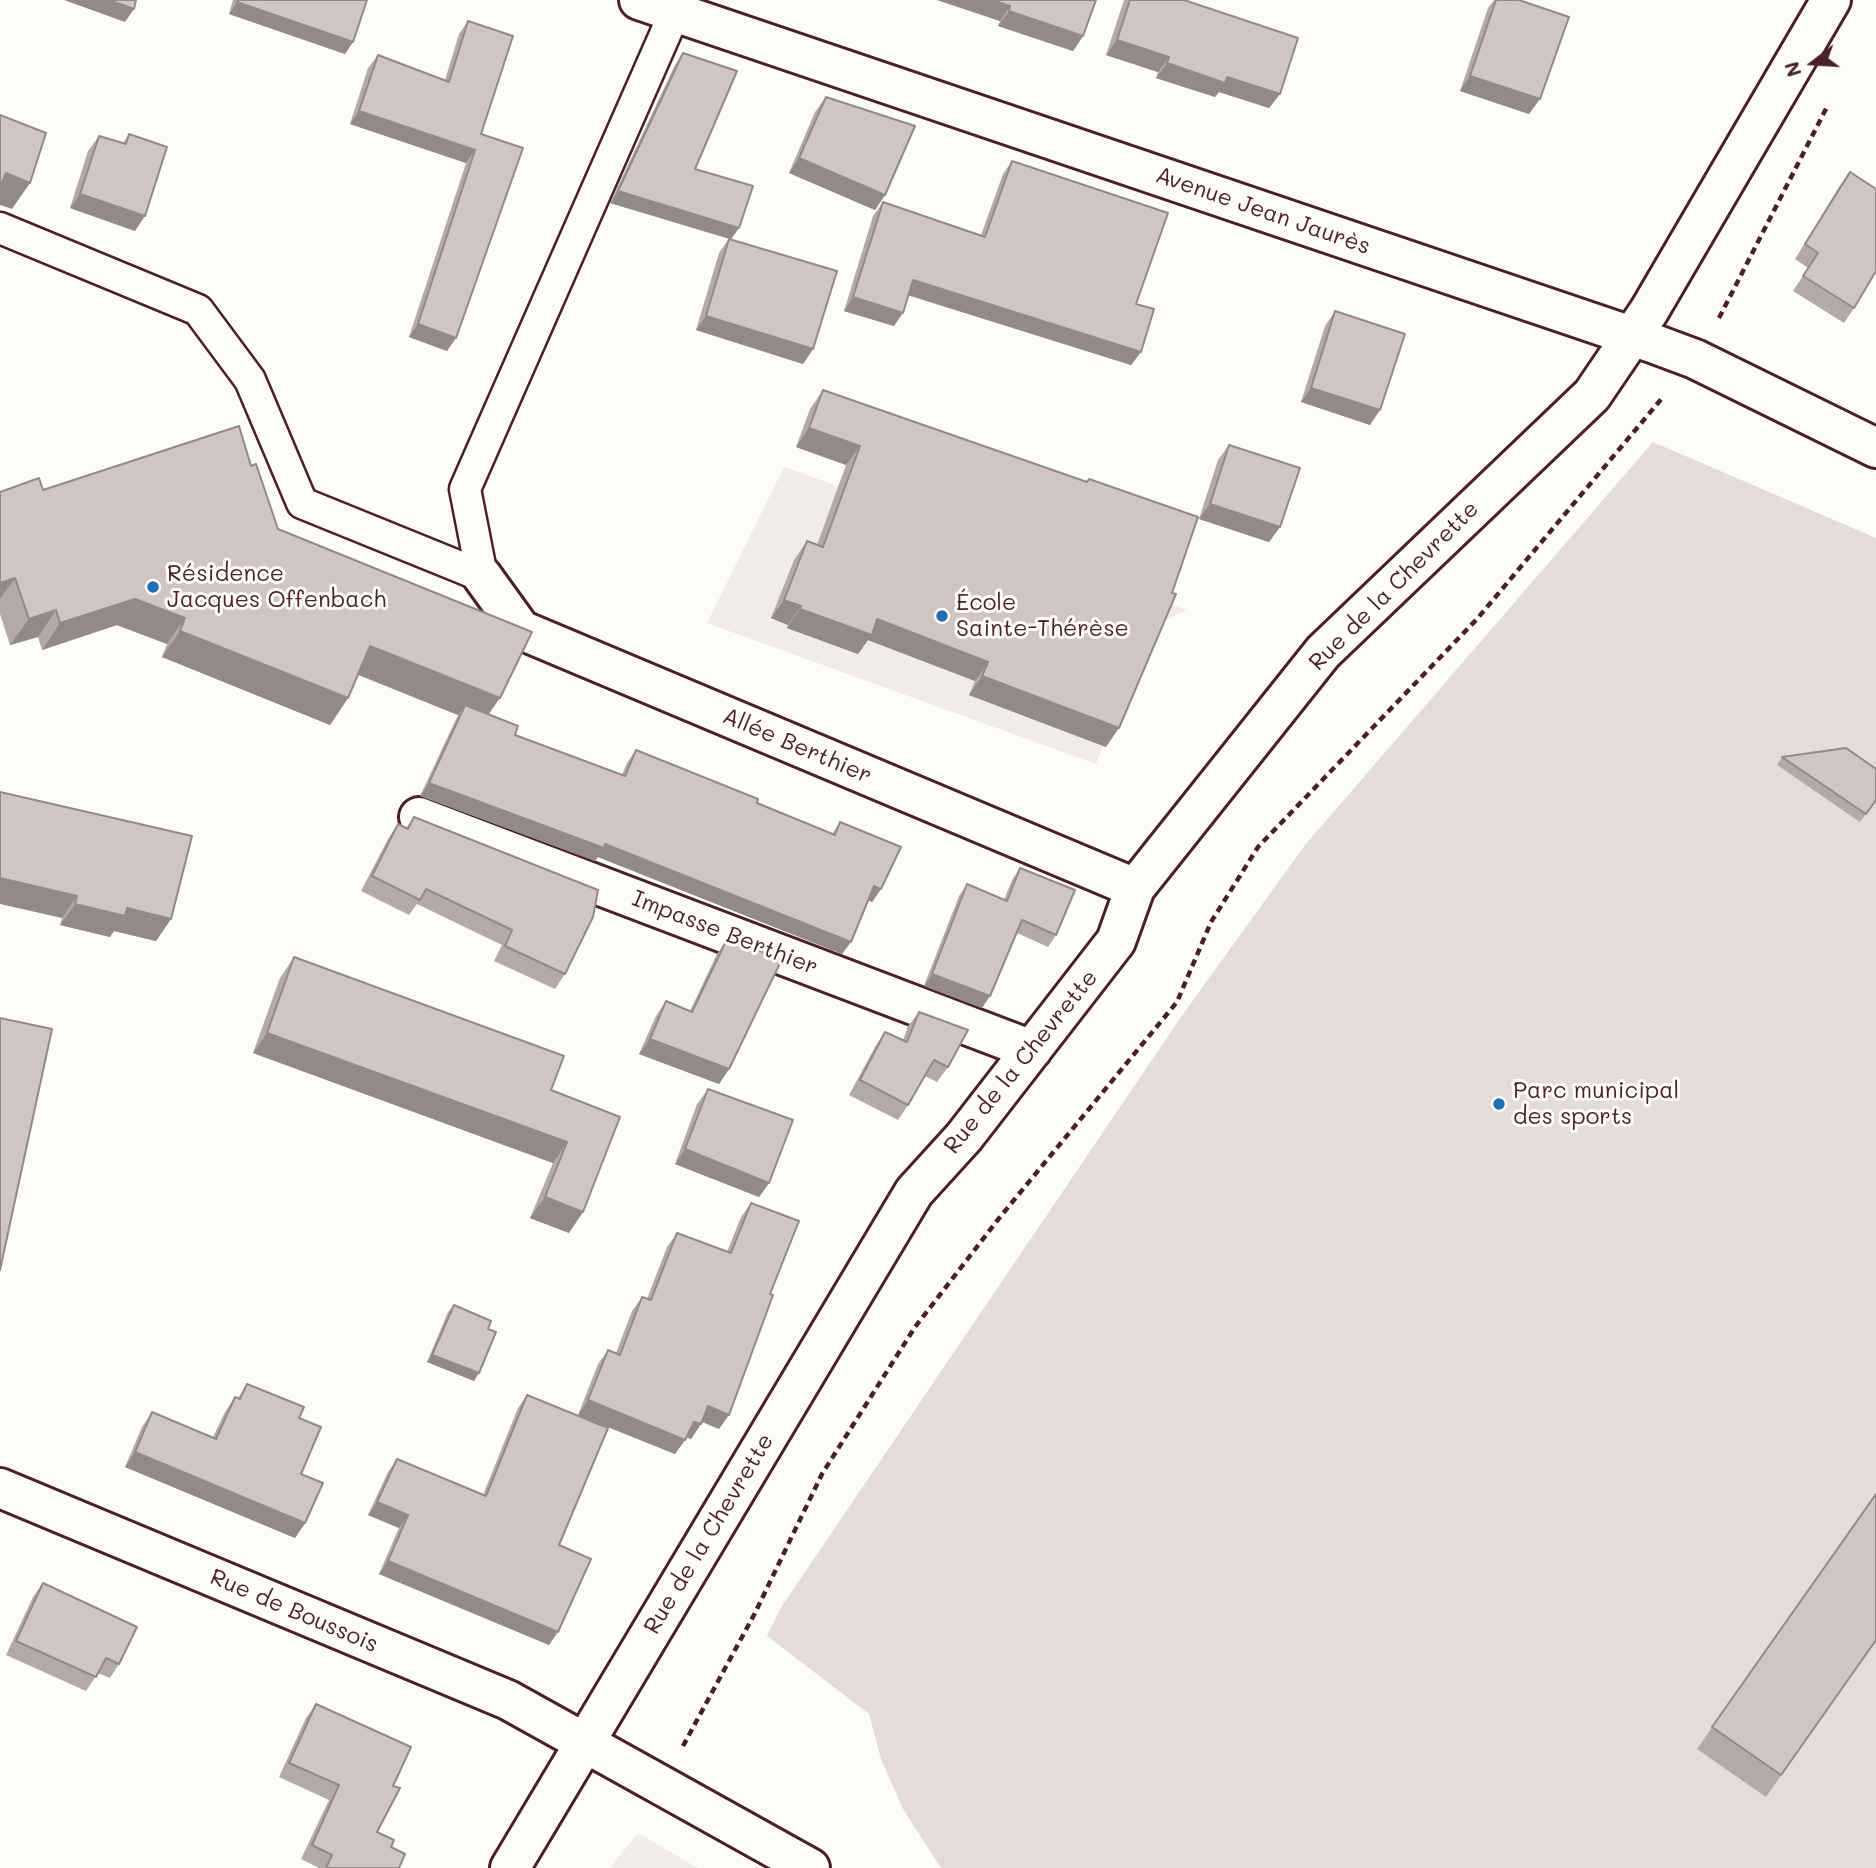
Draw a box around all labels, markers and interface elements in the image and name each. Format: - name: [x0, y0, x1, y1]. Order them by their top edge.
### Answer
- north arrow: [1778, 28, 1848, 98]
- text: N: [1778, 59, 1807, 80]
- street label: Avenue Jean Jaurès: [1152, 161, 1374, 261]
- street label: Rue de la Chevrette: [1303, 495, 1485, 677]
- place label: Résidence Jacques Offenbach: [167, 560, 386, 614]
- marker: Résidence Jacques Offenbach: [145, 579, 161, 595]
- place label: École Sainte-Thérèse: [956, 589, 1129, 643]
- marker: École Sainte-Thérèse: [934, 608, 950, 624]
- street label: Allée Berthier: [718, 702, 876, 790]
- street label: Impasse Berthier: [628, 885, 822, 981]
- street label: Rue de la Chevrette: [938, 964, 1104, 1160]
- place label: Parc municipal des sports: [1513, 1077, 1679, 1131]
- marker: Parc municipal des sports: [1491, 1096, 1507, 1112]
- street label: Rue de la Chevrette: [638, 1429, 780, 1639]
- street label: Rue de Boussois: [206, 1563, 382, 1659]

